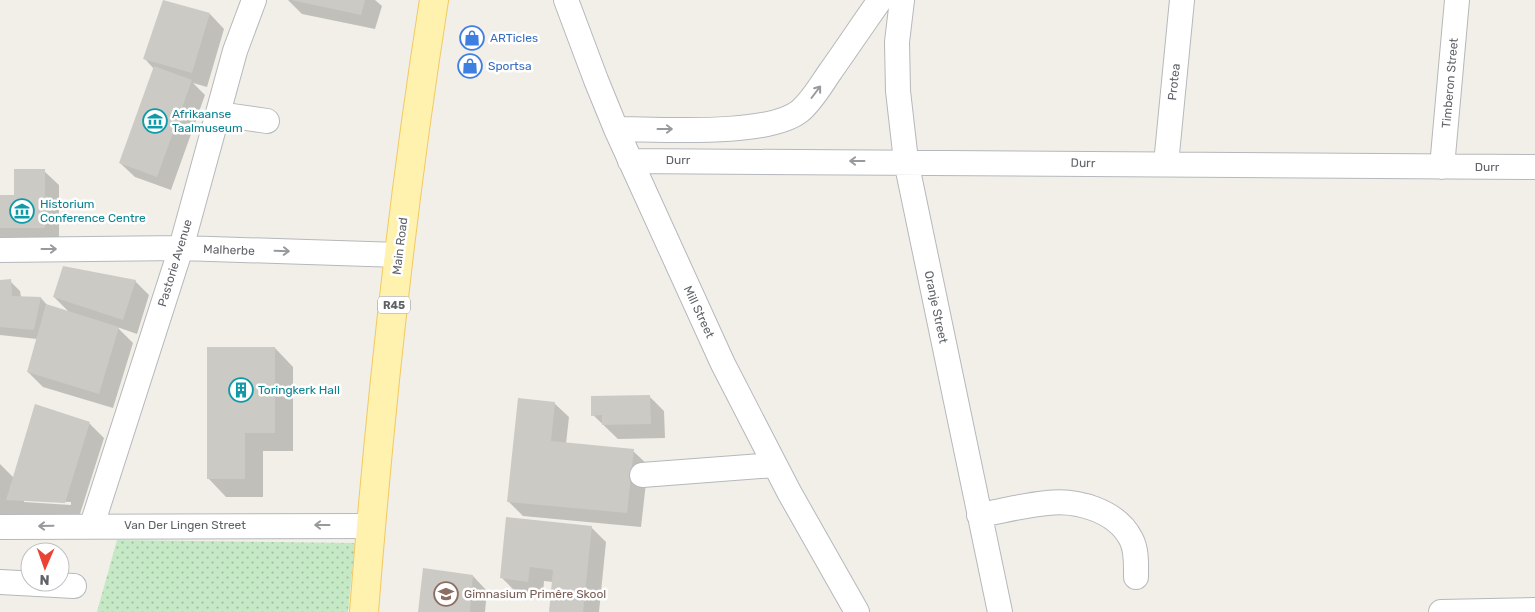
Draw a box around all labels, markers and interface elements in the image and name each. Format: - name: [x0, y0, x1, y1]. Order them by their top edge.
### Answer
- shop icon: ARTicles: [459, 25, 485, 51]
- place label: ARTicles: [490, 31, 538, 45]
- street label: Timberon Street: [1439, 37, 1461, 129]
- shop icon: Sportsa: [457, 53, 483, 79]
- place label: Sportsa: [488, 59, 532, 73]
- street label: Protea: [1165, 63, 1183, 101]
- one-way arrow: [811, 85, 821, 99]
- place label: Afrikaanse Taalmuseum: [172, 107, 243, 135]
- museum icon: Afrikaanse Taalmuseum: [142, 108, 168, 134]
- one-way arrow: [656, 124, 673, 134]
- street label: Durr: [666, 153, 691, 167]
- one-way arrow: [850, 156, 866, 166]
- street label: Durr: [1071, 156, 1096, 170]
- street label: Durr: [1475, 160, 1500, 174]
- place label: Historium Conference Centre: [40, 197, 146, 225]
- museum icon: Historium Conference Centre: [9, 198, 35, 224]
- street label: Pastorie Avenue: [155, 217, 195, 308]
- street label: Main Road: [390, 217, 410, 275]
- street label: Malherbe: [203, 242, 255, 258]
- one-way arrow: [40, 244, 56, 254]
- one-way arrow: [274, 246, 290, 256]
- street label: Oranje Street: [921, 269, 951, 345]
- street label: Mill Street: [681, 284, 717, 341]
- road number: R45: [378, 296, 410, 314]
- building icon: Toringkerk Hall: [228, 377, 254, 403]
- place label: Toringkerk Hall: [258, 383, 340, 397]
- street label: Van Der Lingen Street: [124, 518, 246, 532]
- one-way arrow: [314, 520, 330, 530]
- one-way arrow: [38, 521, 54, 531]
- north arrow: [20, 542, 70, 592]
- text: N: [39, 571, 50, 588]
- school or university icon: Gimnasium Primêre Skool: [433, 581, 459, 607]
- place label: Gimnasium Primêre Skool: [464, 587, 606, 601]

